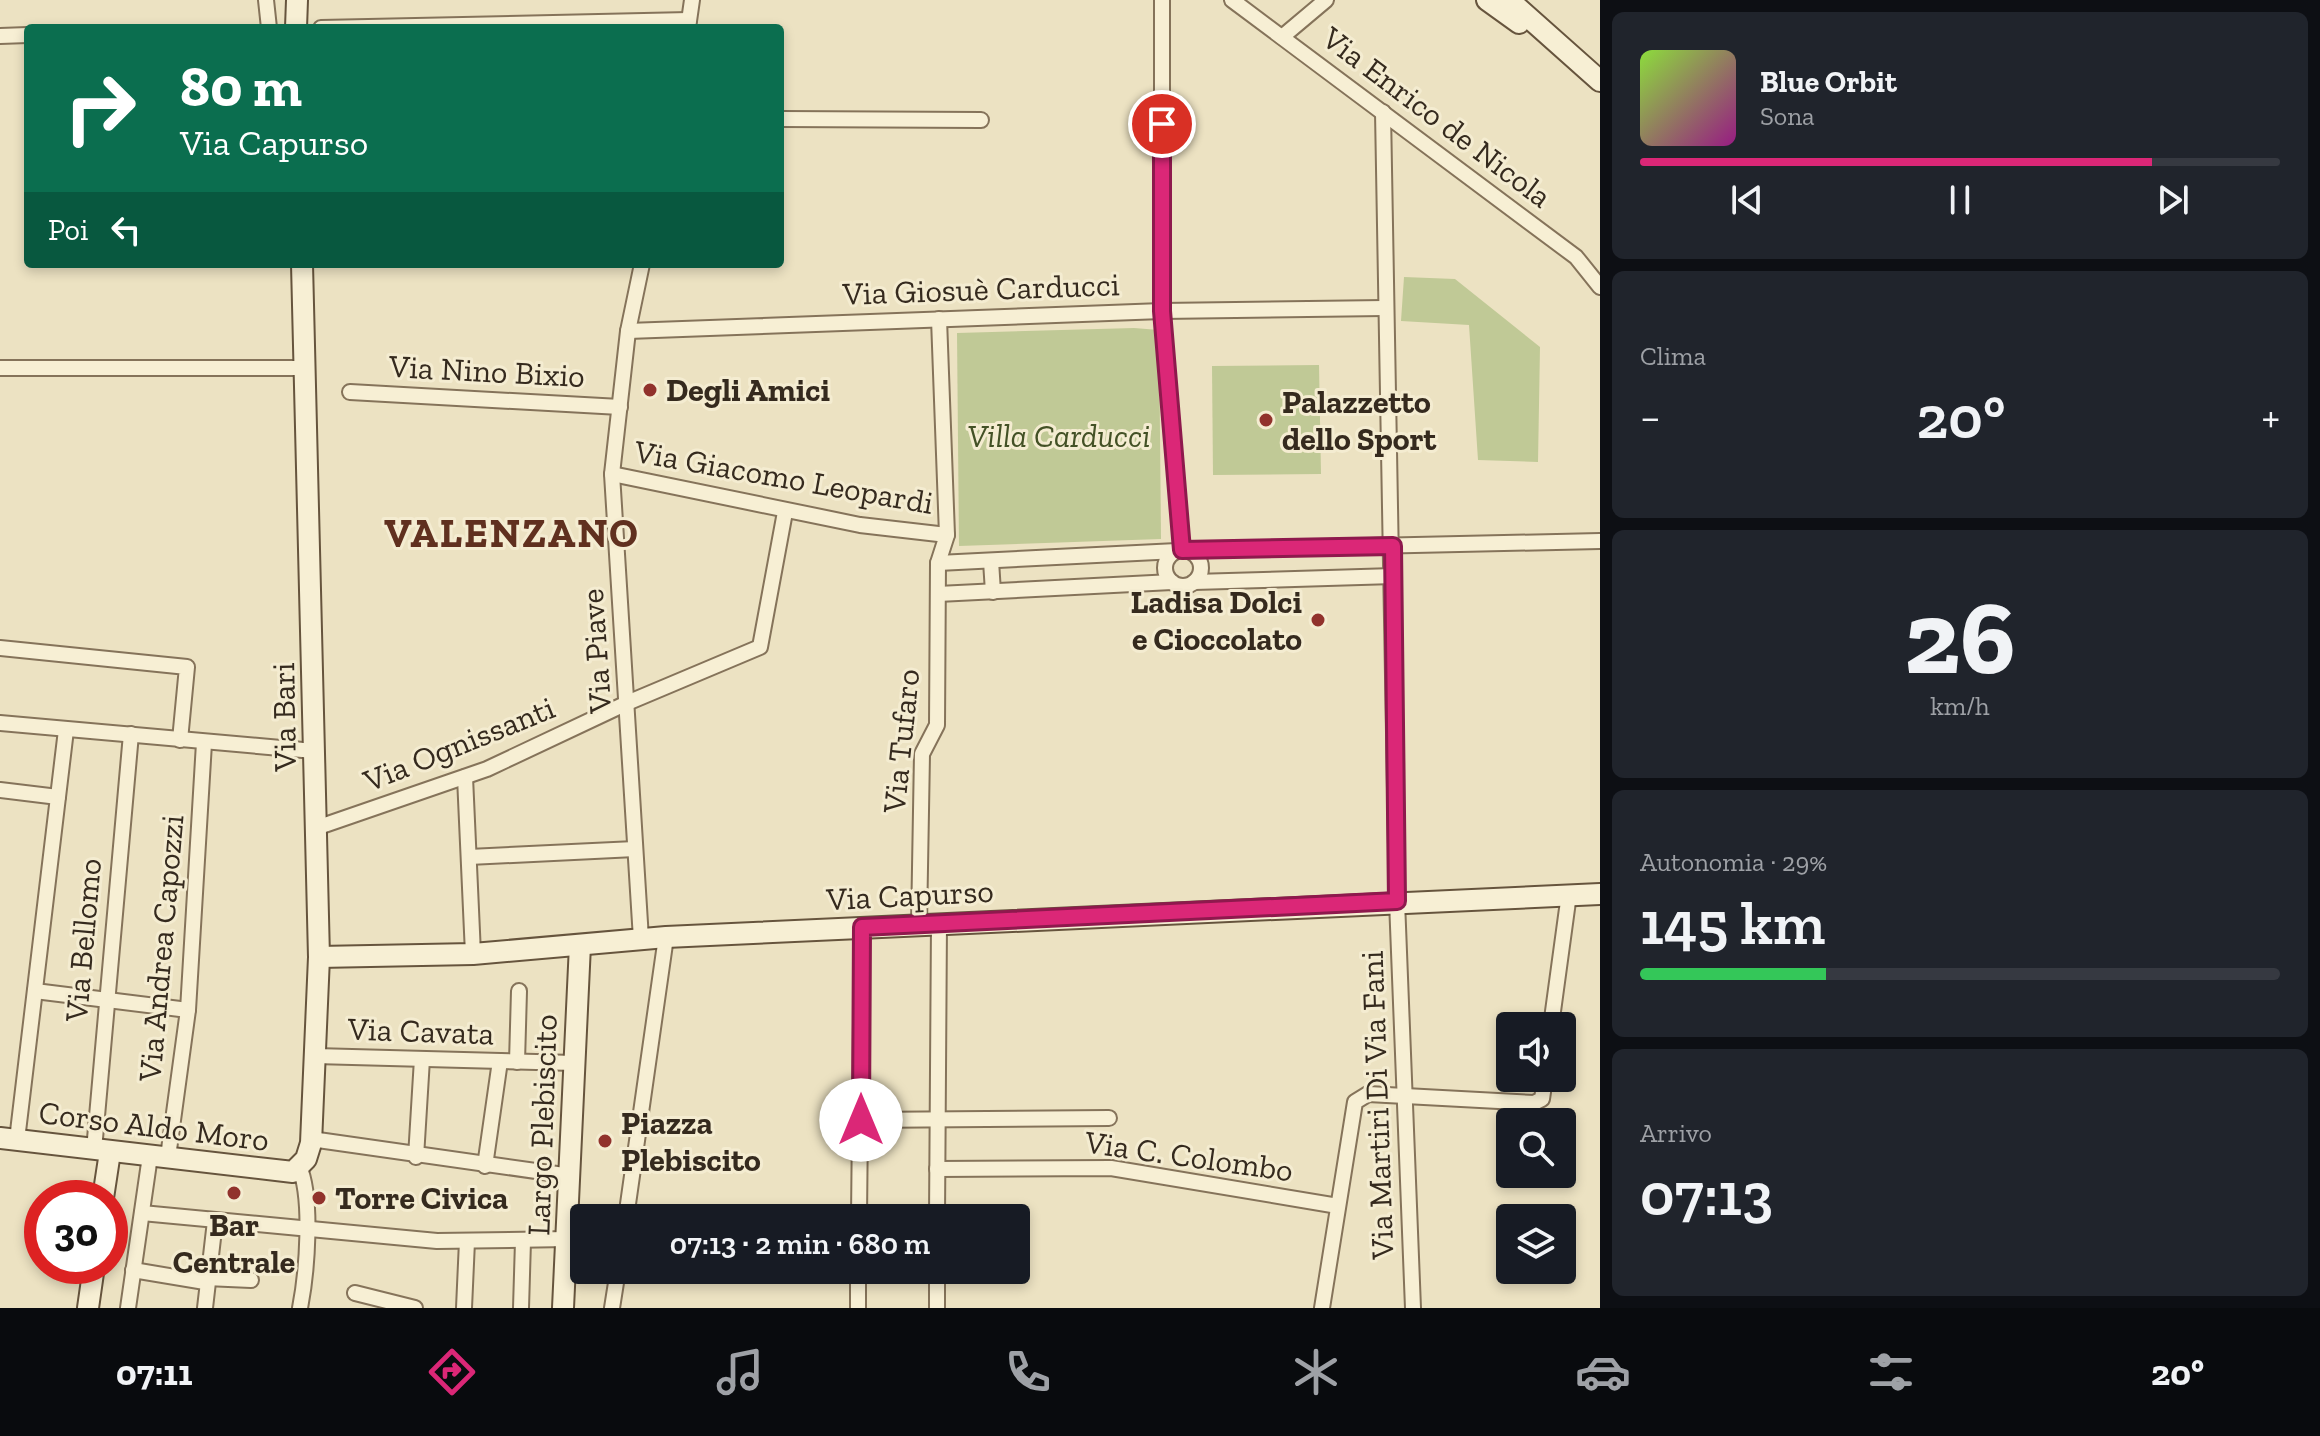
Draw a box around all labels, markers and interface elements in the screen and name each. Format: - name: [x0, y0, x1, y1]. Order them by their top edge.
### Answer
- street label: Via Enrico de Nicola: [1314, 18, 1559, 215]
- text: 80 m: [180, 53, 302, 120]
- icon: right: [48, 56, 152, 160]
- text: Blue Orbit: [1760, 64, 1897, 100]
- pin: [1128, 90, 1196, 158]
- text: Sona: [1760, 100, 1815, 132]
- icon: arrive: [1140, 102, 1184, 146]
- text: Via Capurso: [180, 121, 368, 164]
- icon: previous: [1725, 178, 1769, 222]
- icon: pause: [1938, 178, 1982, 222]
- icon: next: [2151, 178, 2195, 222]
- icon: left: [104, 208, 148, 252]
- text: Poi: [48, 212, 88, 248]
- street label: Via Giosuè Carducci: [841, 265, 1120, 313]
- text: Clima: [1640, 340, 1706, 372]
- street label: Via Nino Bixio: [387, 347, 586, 395]
- place label: Degli Amici: [666, 371, 830, 409]
- marker: Degli Amici: [641, 381, 659, 399]
- text: 20°: [1917, 381, 2005, 453]
- place label: Palazzetto dello Sport: [1282, 383, 1437, 458]
- text: −: [1640, 390, 1661, 443]
- text: +: [2261, 390, 2280, 443]
- marker: Palazzetto dello Sport: [1257, 411, 1275, 429]
- park label: Villa Carducci: [968, 417, 1150, 455]
- street label: Via Giacomo Leopardi: [631, 432, 936, 522]
- district label: VALENZANO: [384, 509, 640, 557]
- text: 26: [1904, 575, 2016, 700]
- place label: Ladisa Dolci e Cioccolato: [1130, 583, 1302, 658]
- street label: Via Piave: [573, 587, 619, 716]
- marker: Ladisa Dolci e Cioccolato: [1309, 611, 1327, 629]
- street label: Via Bari: [264, 662, 304, 773]
- street label: Via Tufaro: [874, 667, 927, 816]
- street label: Via Ognissanti: [357, 688, 560, 800]
- text: km/h: [1930, 690, 1990, 722]
- street label: Via Andrea Capozzi: [130, 813, 192, 1084]
- text: Autonomia · 29%: [1640, 846, 1827, 878]
- street label: Via Bellomo: [57, 857, 109, 1024]
- street label: Via Capurso: [824, 872, 995, 918]
- text: 145 km: [1640, 887, 1825, 959]
- street label: Via Martiri Di Via Fani: [1353, 950, 1401, 1261]
- street label: Via Cavata: [346, 1009, 495, 1053]
- map controls: [1496, 1012, 1576, 1284]
- button: sound: [1496, 1012, 1576, 1092]
- street label: Largo Plebiscito: [519, 1014, 565, 1236]
- position arrow: [819, 1078, 903, 1162]
- street label: Corso Aldo Moro: [37, 1093, 271, 1159]
- place label: Piazza Plebiscito: [621, 1104, 761, 1179]
- button: search: [1496, 1108, 1576, 1188]
- text: Arrivo: [1640, 1117, 1712, 1149]
- street label: Via C. Colombo: [1082, 1122, 1295, 1189]
- marker: Piazza Plebiscito: [596, 1132, 614, 1150]
- text: 07:13: [1640, 1158, 1773, 1230]
- place label: Torre Civica: [335, 1179, 508, 1217]
- speed limit sign: 30: [24, 1180, 128, 1284]
- marker: Bar Centrale: [225, 1184, 243, 1202]
- marker: Torre Civica: [310, 1189, 328, 1207]
- button: layers: [1496, 1204, 1576, 1284]
- place label: Bar Centrale: [173, 1206, 295, 1281]
- text: 07:13 · 2 min · 680 m: [670, 1226, 930, 1262]
- icon: directions: [424, 1344, 480, 1400]
- icon: music: [712, 1344, 768, 1400]
- icon: phone: [1000, 1344, 1056, 1400]
- icon: climate: [1288, 1344, 1344, 1400]
- icon: car: [1575, 1344, 1631, 1400]
- icon: filters: [1863, 1344, 1919, 1400]
- text: 07:11: [116, 1351, 192, 1394]
- text: 20°: [2151, 1351, 2204, 1394]

